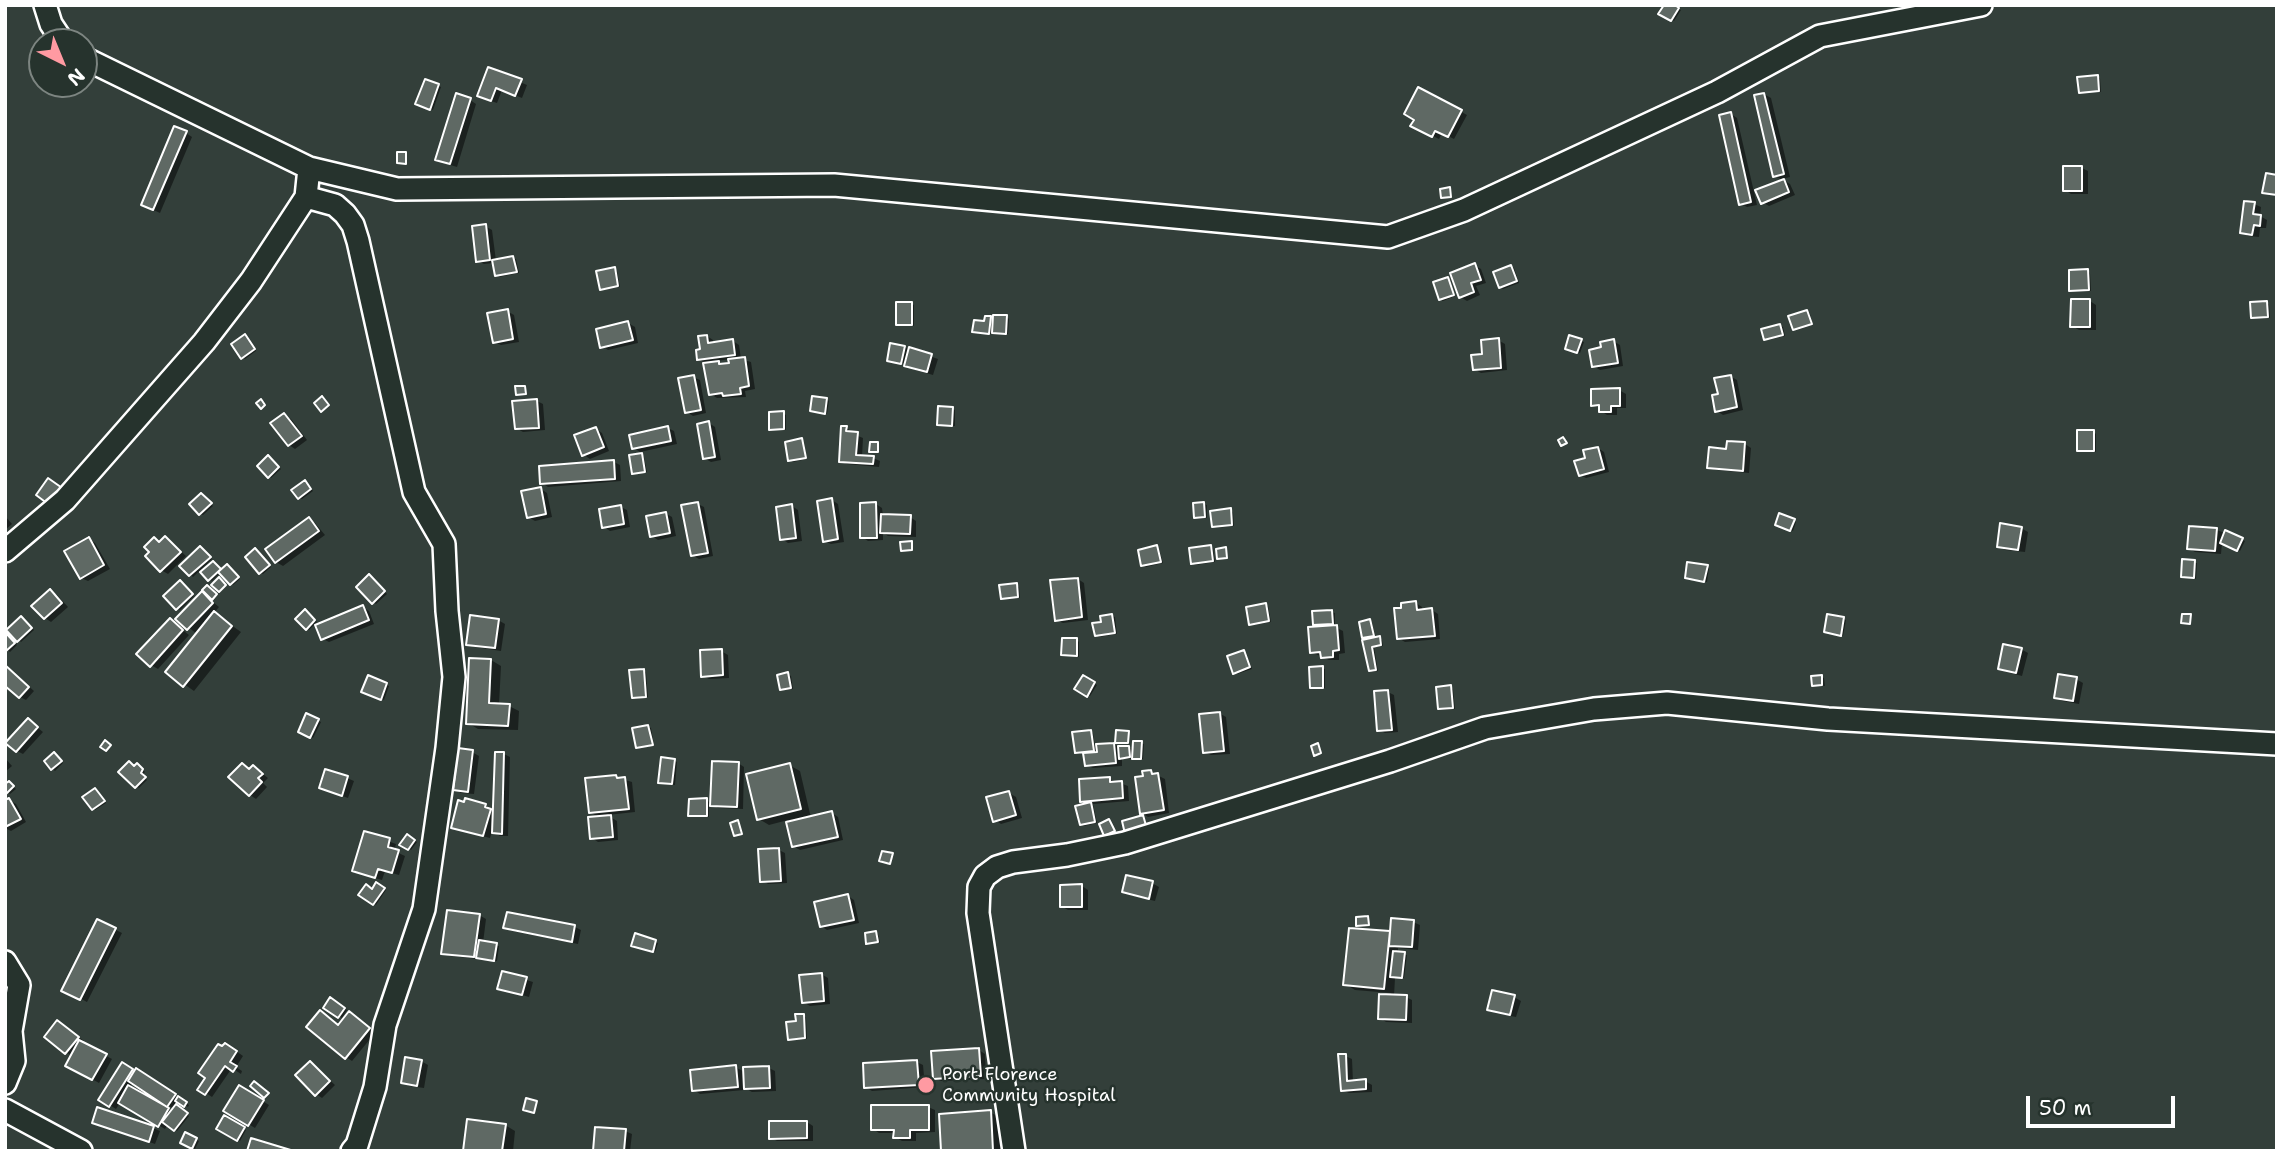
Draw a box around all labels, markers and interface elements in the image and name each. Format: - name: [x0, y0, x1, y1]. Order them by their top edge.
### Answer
- north arrow: [28, 28, 98, 98]
- text: N: [62, 63, 90, 92]
- place label: Port Florence Community Hospital: [942, 1064, 1116, 1106]
- marker: Port Florence Community Hospital: [916, 1075, 936, 1095]
- scale bar: [2030, 1082, 2179, 1126]
- text: 50 m: [2039, 1094, 2092, 1122]

